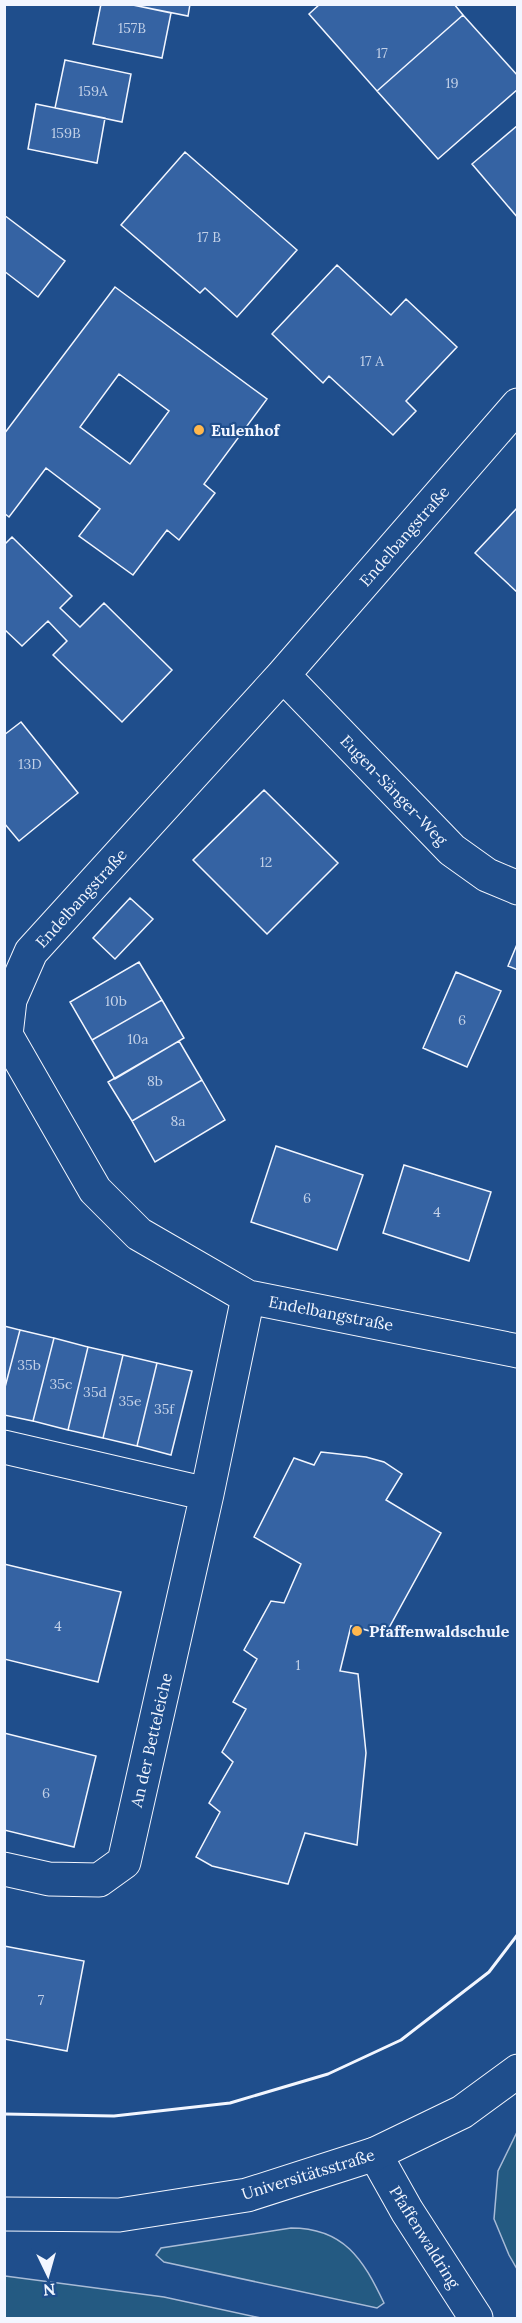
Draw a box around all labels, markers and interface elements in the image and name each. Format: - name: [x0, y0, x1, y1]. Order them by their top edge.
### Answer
- house number: 157B: [118, 19, 146, 37]
- house number: 17: [376, 44, 388, 62]
- house number: 19: [445, 74, 459, 92]
- house number: 159A: [78, 82, 108, 100]
- house number: 159B: [51, 124, 81, 142]
- house number: 17 B: [197, 228, 221, 246]
- house number: 17 A: [360, 352, 384, 370]
- place label: Eulenhof: [211, 420, 280, 440]
- marker: Eulenhof: [192, 423, 206, 437]
- street label: Endelbangstraße: [355, 481, 453, 590]
- street label: Eugen-Sänger-Weg: [336, 731, 453, 850]
- house number: 13D: [18, 755, 42, 773]
- street label: Endelbangstraße: [31, 844, 131, 952]
- house number: 12: [260, 853, 272, 871]
- house number: 10b: [105, 992, 127, 1010]
- house number: 6: [458, 1011, 466, 1029]
- house number: 10a: [127, 1030, 149, 1048]
- house number: 8b: [147, 1072, 163, 1090]
- house number: 8a: [170, 1112, 186, 1130]
- house number: 6: [303, 1189, 311, 1207]
- house number: 4: [433, 1203, 441, 1221]
- street label: Endelbangstraße: [267, 1291, 395, 1335]
- house number: 35b: [17, 1356, 41, 1374]
- house number: 35c: [50, 1375, 72, 1393]
- house number: 35d: [83, 1383, 107, 1401]
- house number: 35e: [118, 1392, 142, 1410]
- house number: 35f: [154, 1400, 175, 1418]
- house number: 4: [54, 1617, 62, 1635]
- place label: Pfaffenwaldschule: [369, 1621, 510, 1641]
- marker: Pfaffenwaldschule: [350, 1624, 364, 1638]
- house number: 1: [295, 1656, 301, 1674]
- street label: An der Betteleiche: [126, 1671, 176, 1810]
- house number: 6: [42, 1784, 50, 1802]
- house number: 7: [38, 1991, 45, 2009]
- street label: Universitätsstraße: [239, 2144, 377, 2204]
- street label: Pfaffenwaldring: [385, 2182, 465, 2293]
- north arrow: [18, 2245, 78, 2305]
- text: N: [42, 2279, 56, 2300]

